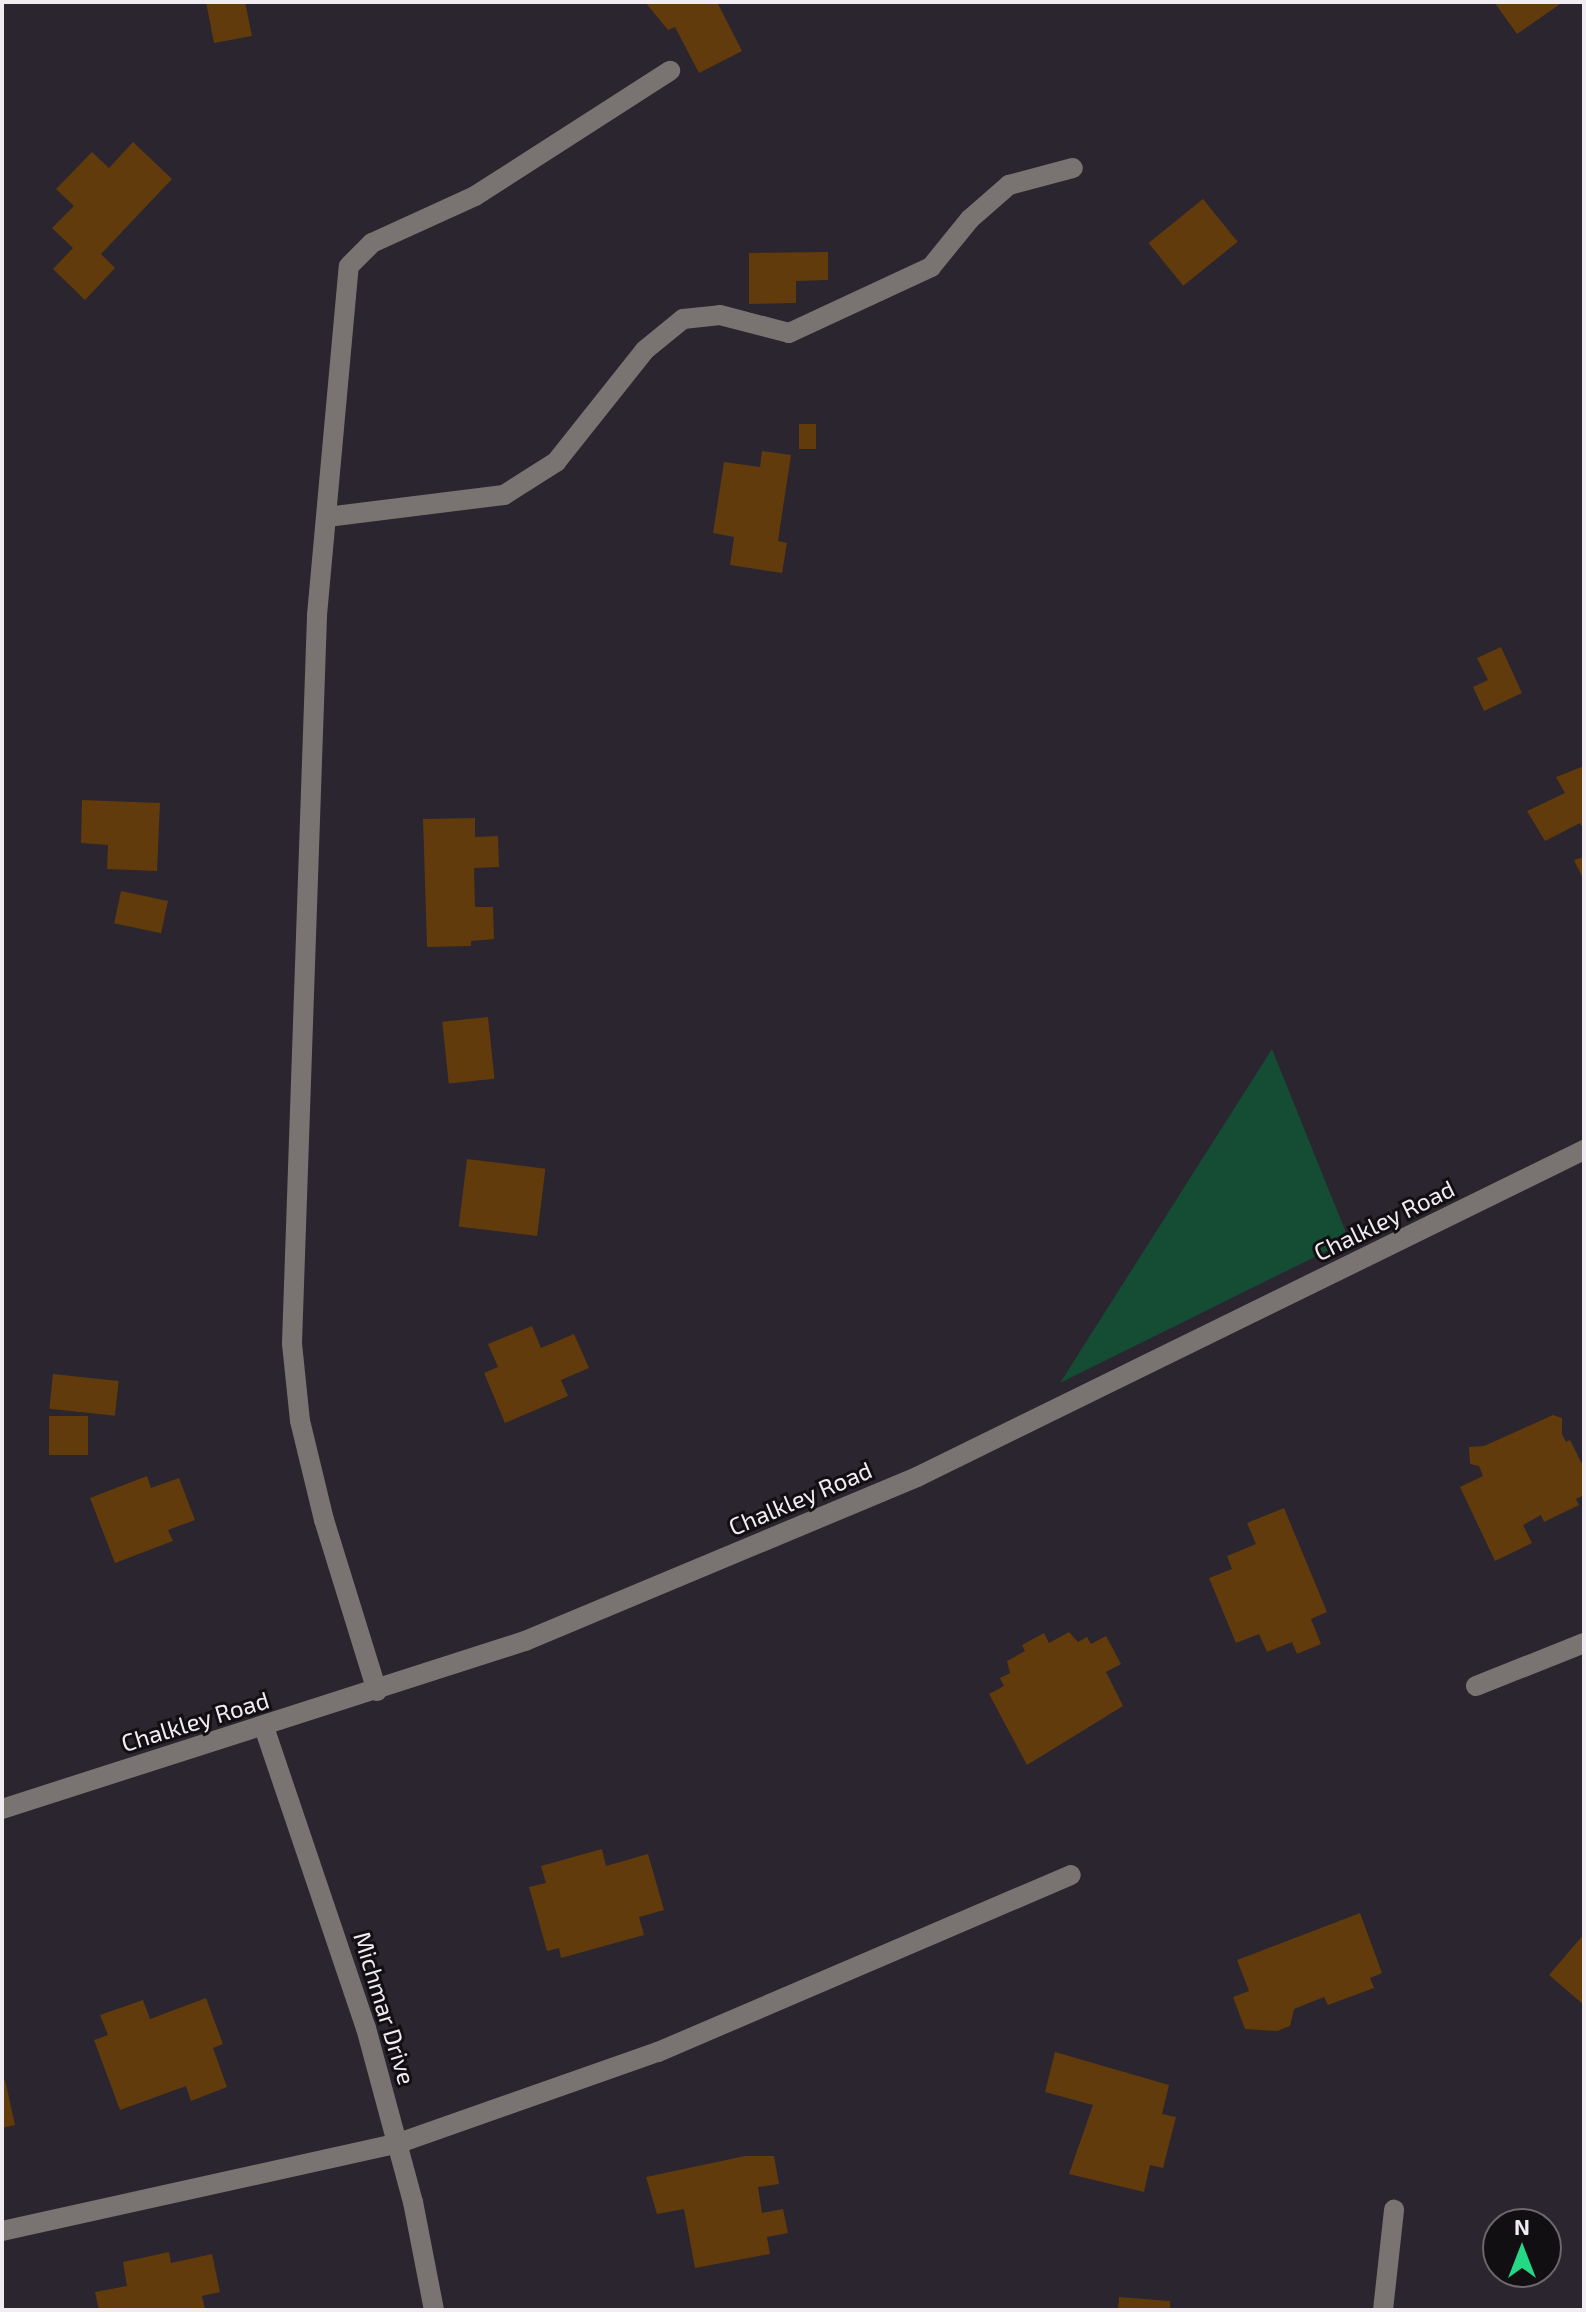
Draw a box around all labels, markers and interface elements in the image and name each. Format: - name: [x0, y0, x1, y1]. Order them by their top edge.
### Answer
- street label: Chalkley Road: [1309, 1173, 1459, 1267]
- street label: Chalkley Road: [724, 1455, 876, 1541]
- street label: Chalkley Road: [117, 1685, 273, 1757]
- street label: Michmar Drive: [348, 1928, 422, 2088]
- north arrow: [1482, 2208, 1562, 2288]
- text: N: [1514, 2213, 1530, 2239]

